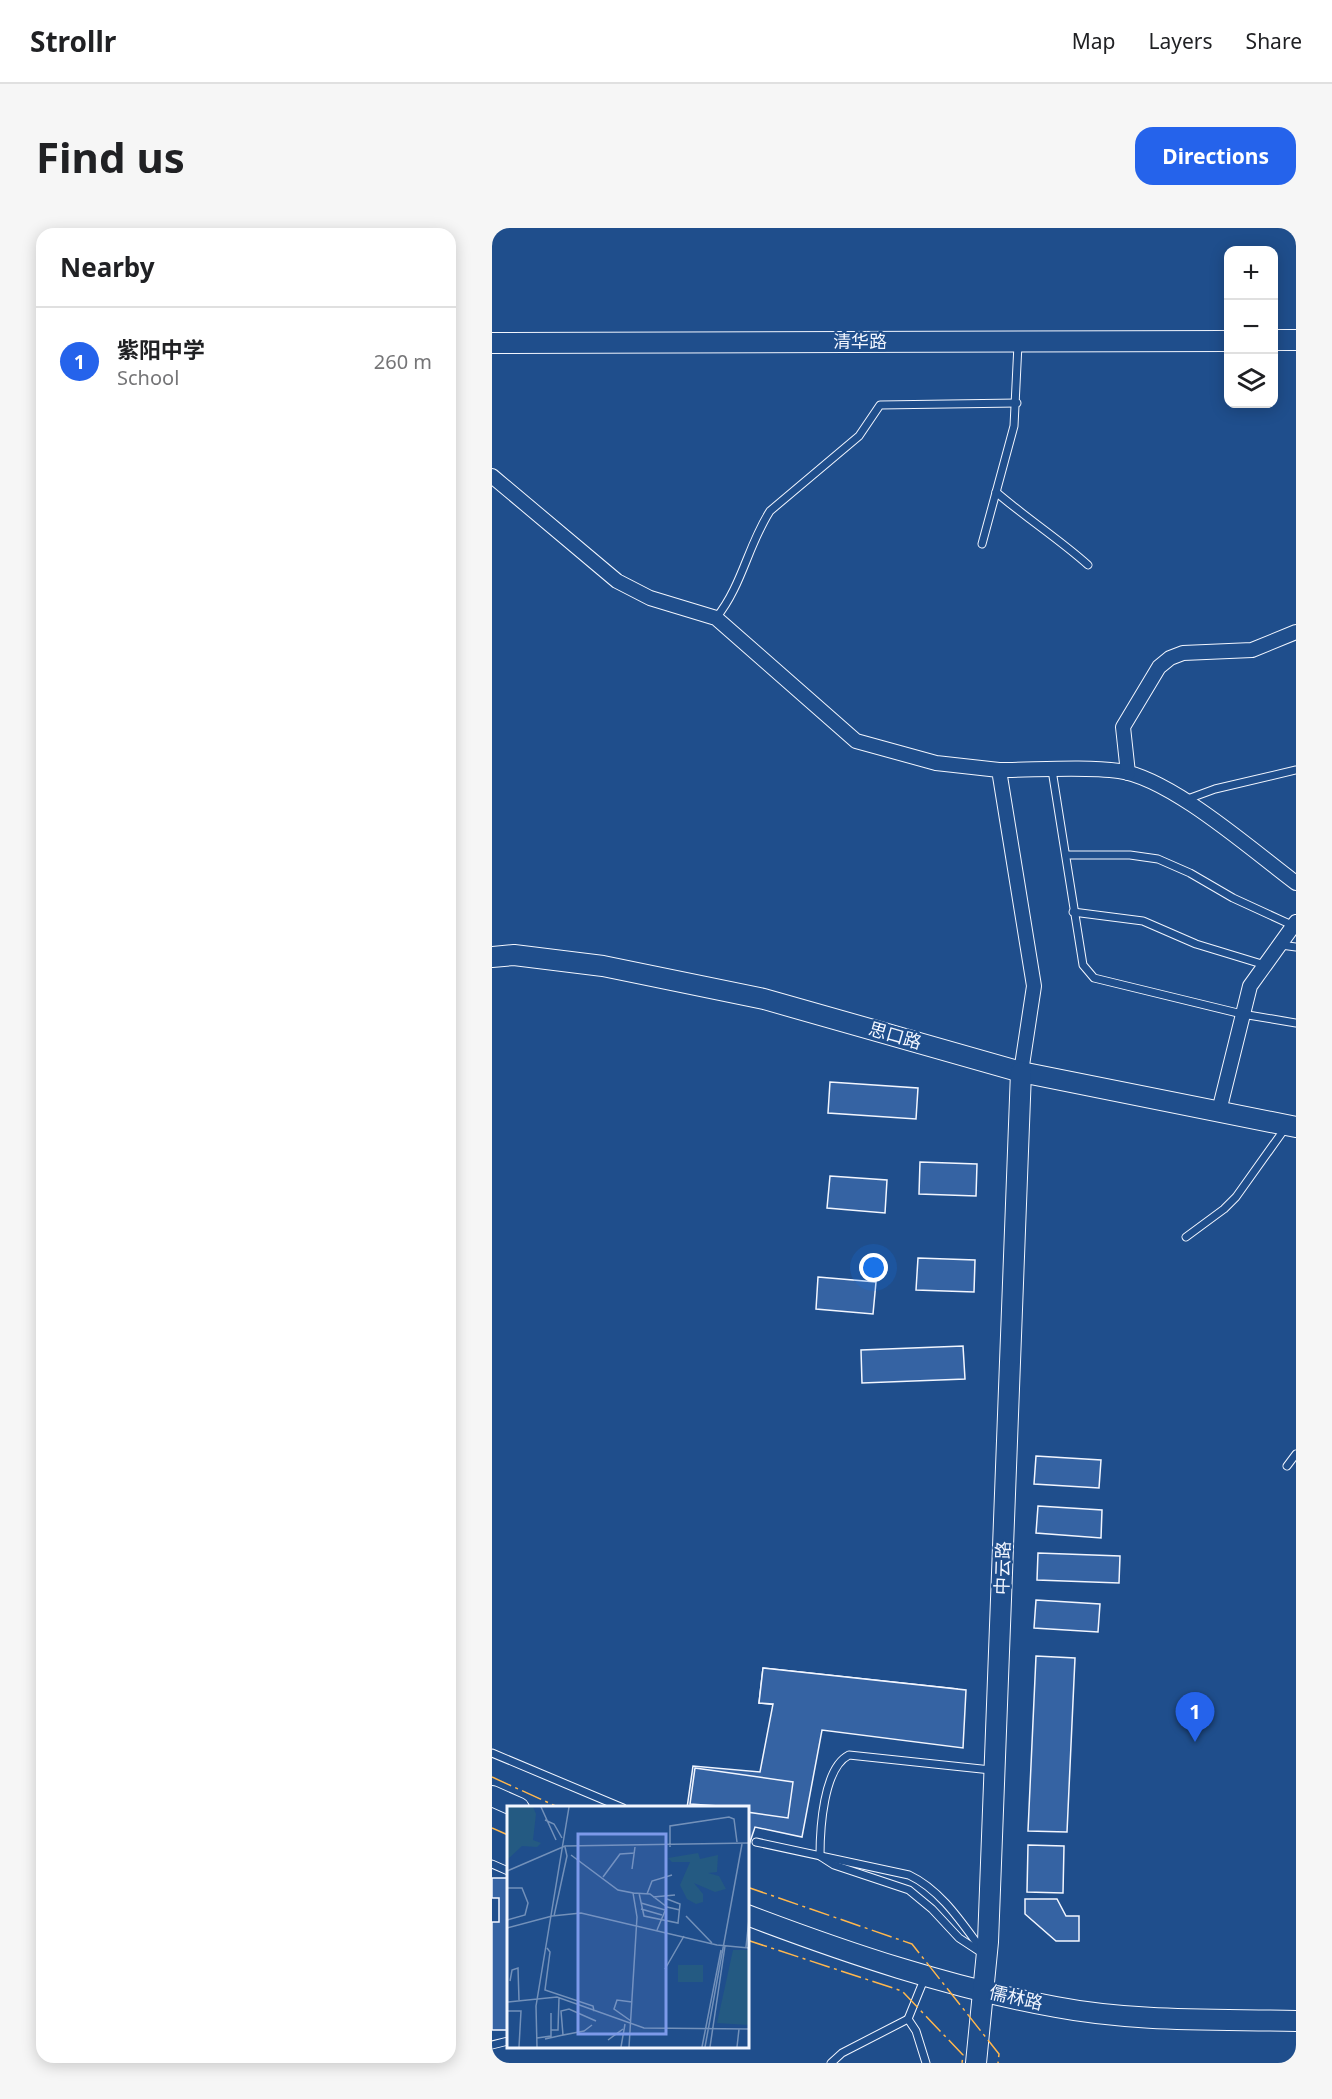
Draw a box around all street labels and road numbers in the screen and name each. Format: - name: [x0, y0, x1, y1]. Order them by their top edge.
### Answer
- street label: 清华路: [833, 329, 887, 353]
- street label: 思口路: [866, 1016, 925, 1054]
- street label: 中云路: [989, 1541, 1015, 1595]
- street label: 儒林路: [987, 1979, 1045, 2015]

